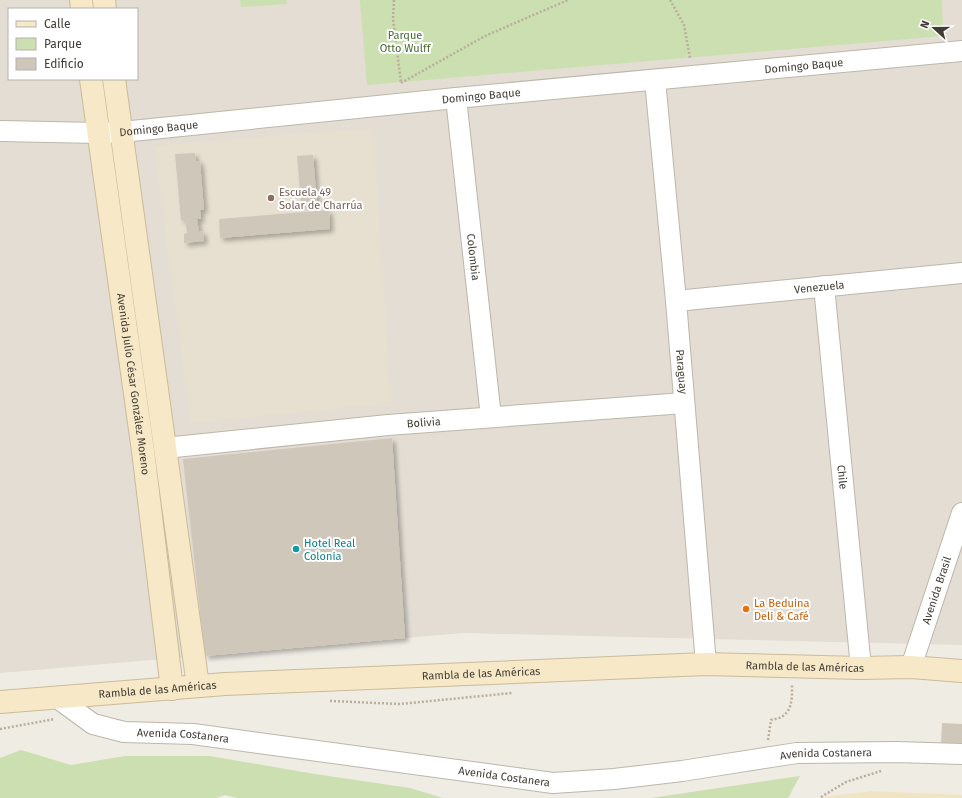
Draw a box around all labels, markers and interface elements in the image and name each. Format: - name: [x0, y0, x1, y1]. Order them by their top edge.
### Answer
- legend: [8, 8, 138, 80]
- north arrow: [914, 8, 954, 48]
- text: Calle: [44, 17, 71, 31]
- text: N: [918, 19, 933, 30]
- park label: Parque Otto Wulff: [380, 29, 432, 55]
- text: Parque: [44, 37, 82, 51]
- street label: Domingo Baque: [764, 56, 844, 76]
- text: Edificio: [44, 57, 84, 71]
- street label: Domingo Baque: [441, 86, 521, 106]
- street label: Domingo Baque: [119, 118, 199, 139]
- place label: Escuela 49 Solar de Charrúa: [279, 186, 363, 212]
- marker: Escuela 49 Solar de Charrúa: [266, 193, 276, 203]
- street label: Colombia: [464, 233, 482, 281]
- street label: Venezuela: [794, 279, 845, 296]
- street label: Avenida Julio César González Moreno: [114, 292, 152, 476]
- street label: Paraguay: [673, 349, 690, 395]
- street label: Bolivia: [406, 415, 441, 431]
- street label: Chile: [834, 464, 850, 490]
- place label: Hotel Real Colonia: [304, 537, 355, 563]
- marker: Hotel Real Colonia: [291, 544, 301, 554]
- street label: Avenida Brasil: [920, 555, 954, 626]
- place label: La Beduina Deli & Café: [754, 597, 809, 623]
- marker: La Beduina Deli & Café: [741, 604, 751, 614]
- street label: Rambla de las Américas: [745, 659, 864, 675]
- street label: Rambla de las Américas: [422, 665, 541, 683]
- street label: Rambla de las Américas: [98, 679, 217, 701]
- street label: Avenida Costanera: [137, 726, 230, 746]
- street label: Avenida Costanera: [779, 746, 872, 763]
- street label: Avenida Costanera: [458, 764, 551, 790]

